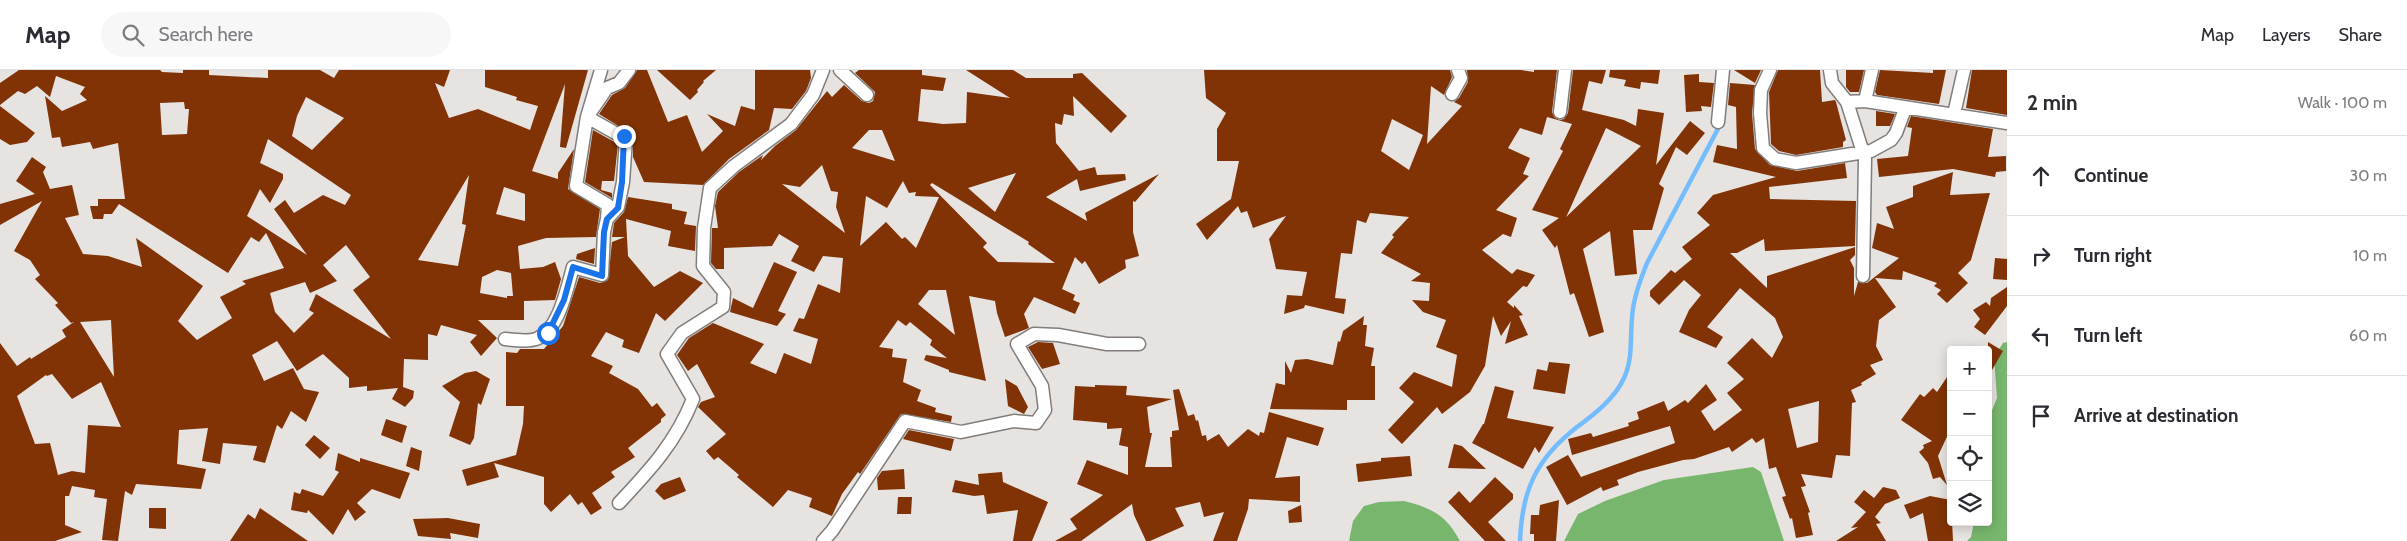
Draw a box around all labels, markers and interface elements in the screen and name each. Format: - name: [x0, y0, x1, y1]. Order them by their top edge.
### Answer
- search box: [101, 12, 451, 57]
- text: Map: [25, 20, 71, 49]
- icon: search: [119, 21, 147, 49]
- text: Search here: [159, 23, 253, 46]
- text: Map: [2201, 24, 2234, 46]
- text: Layers: [2262, 24, 2311, 46]
- text: Share: [2339, 24, 2382, 46]
- text: 2 min: [2027, 90, 2078, 115]
- text: Walk · 100 m: [2298, 93, 2387, 112]
- route end: [613, 125, 636, 148]
- icon: ahead: [2027, 162, 2055, 190]
- text: Continue: [2074, 164, 2148, 187]
- text: 30 m: [2350, 166, 2387, 185]
- icon: right: [2027, 242, 2055, 270]
- text: Turn right: [2074, 244, 2152, 267]
- text: 10 m: [2353, 246, 2387, 265]
- route start: [537, 322, 560, 345]
- icon: left: [2027, 322, 2055, 350]
- text: Turn left: [2074, 324, 2142, 347]
- text: 60 m: [2349, 326, 2387, 345]
- map controls: [1947, 346, 1992, 526]
- button: +: [1947, 346, 1992, 391]
- button: −: [1947, 391, 1992, 436]
- icon: arrive: [2027, 402, 2055, 430]
- text: Arrive at destination: [2074, 404, 2238, 427]
- button: locate: [1947, 436, 1992, 481]
- button: layers: [1947, 481, 1992, 526]

